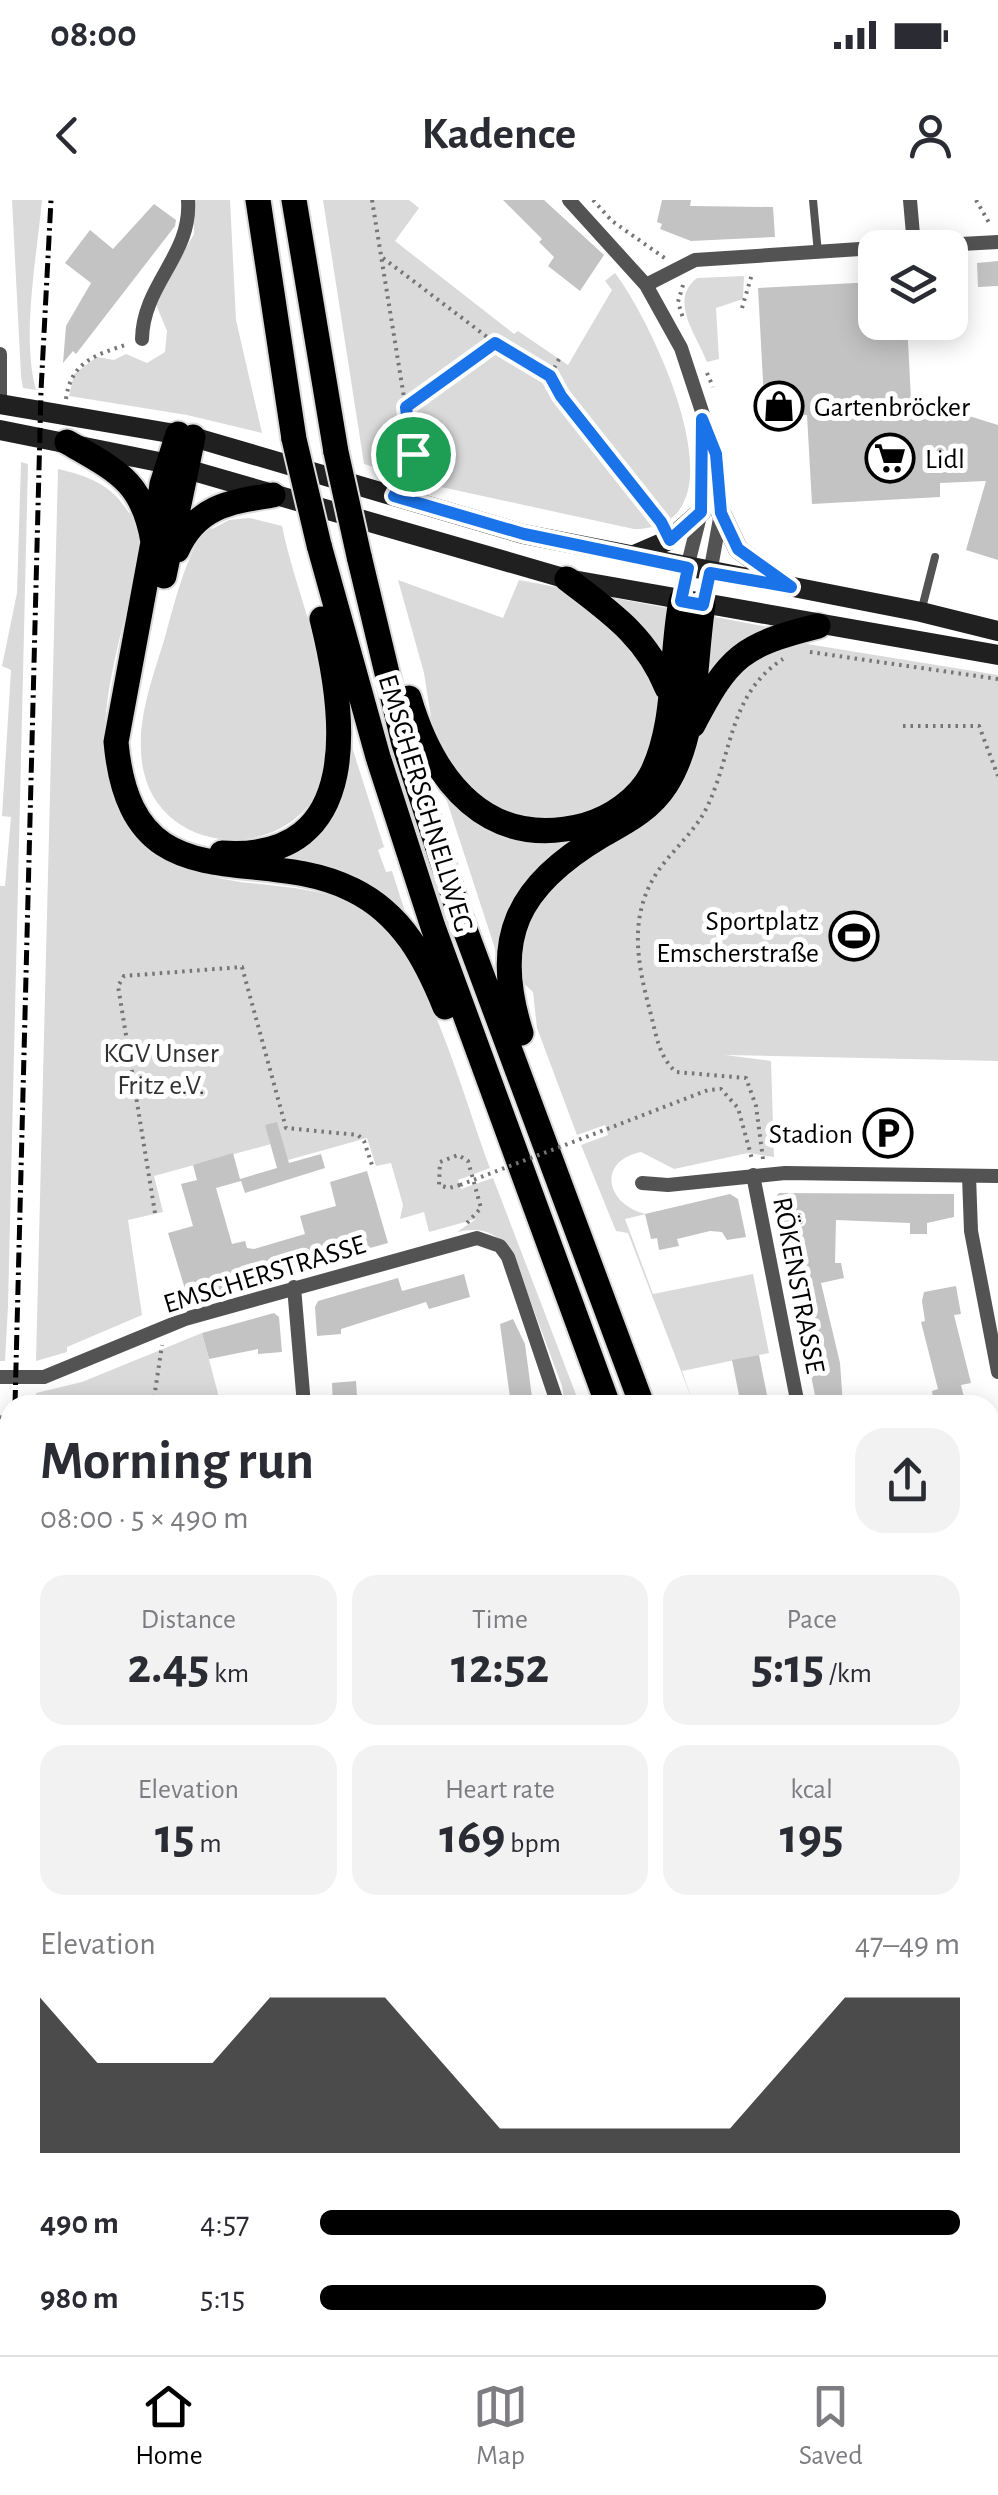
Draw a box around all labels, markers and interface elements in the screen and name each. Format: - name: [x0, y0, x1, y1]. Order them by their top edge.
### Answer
- text: 08:00: [50, 16, 137, 54]
- icon: back: [40, 108, 95, 163]
- icon: person: [903, 108, 958, 163]
- text: Kadence: [422, 112, 576, 157]
- map controls: [858, 230, 968, 340]
- button: layers: [858, 230, 968, 340]
- shop icon: Gartenbröcker: [753, 380, 805, 432]
- place label: Gartenbröcker: [814, 394, 970, 422]
- pin: [371, 412, 456, 497]
- icon: arrive: [386, 427, 441, 482]
- supermarket icon: Lidl: [864, 432, 916, 484]
- place label: Lidl: [925, 446, 965, 474]
- street label: EMSCHERSCHNELLWEG: [373, 671, 478, 936]
- place label: Sportplatz Emscherstraße: [656, 908, 819, 968]
- sports icon: Sportplatz Emscherstraße: [828, 910, 880, 962]
- park label: KGV Unser Fritz e.V.: [103, 1040, 219, 1100]
- parking icon: Stadion: [862, 1107, 914, 1159]
- place label: Stadion: [769, 1121, 853, 1149]
- street label: RÖKENSTRASSE: [767, 1194, 831, 1376]
- street label: EMSCHERSTRASSE: [160, 1231, 369, 1319]
- button: share: [855, 1428, 960, 1533]
- text: Morning run: [40, 1434, 314, 1489]
- text: 08:00 · 5 × 490 m: [40, 1502, 249, 1534]
- text: Distance: [141, 1606, 236, 1634]
- text: Time: [472, 1606, 528, 1634]
- text: Pace: [786, 1606, 837, 1634]
- text: 2.45: [128, 1642, 209, 1692]
- text: 12:52: [451, 1642, 549, 1692]
- text: 5:15: [751, 1642, 824, 1692]
- text: km: [209, 1660, 249, 1688]
- text: /km: [824, 1660, 872, 1688]
- text: Elevation: [138, 1776, 239, 1804]
- text: Heart rate: [445, 1776, 555, 1804]
- text: kcal: [790, 1776, 833, 1804]
- text: 15: [155, 1812, 195, 1862]
- text: 169: [439, 1812, 505, 1862]
- text: 195: [780, 1812, 844, 1862]
- text: m: [195, 1830, 222, 1858]
- text: bpm: [505, 1830, 561, 1858]
- text: Elevation: [40, 1928, 156, 1960]
- text: 47–49 m: [855, 1928, 960, 1960]
- text: 490 m: [40, 2207, 119, 2239]
- text: 4:57: [200, 2207, 249, 2239]
- text: 980 m: [40, 2282, 119, 2314]
- text: 5:15: [200, 2282, 245, 2314]
- tab: Home: [135, 2379, 203, 2473]
- tab: Map: [473, 2379, 528, 2473]
- tab: Saved: [799, 2379, 863, 2473]

